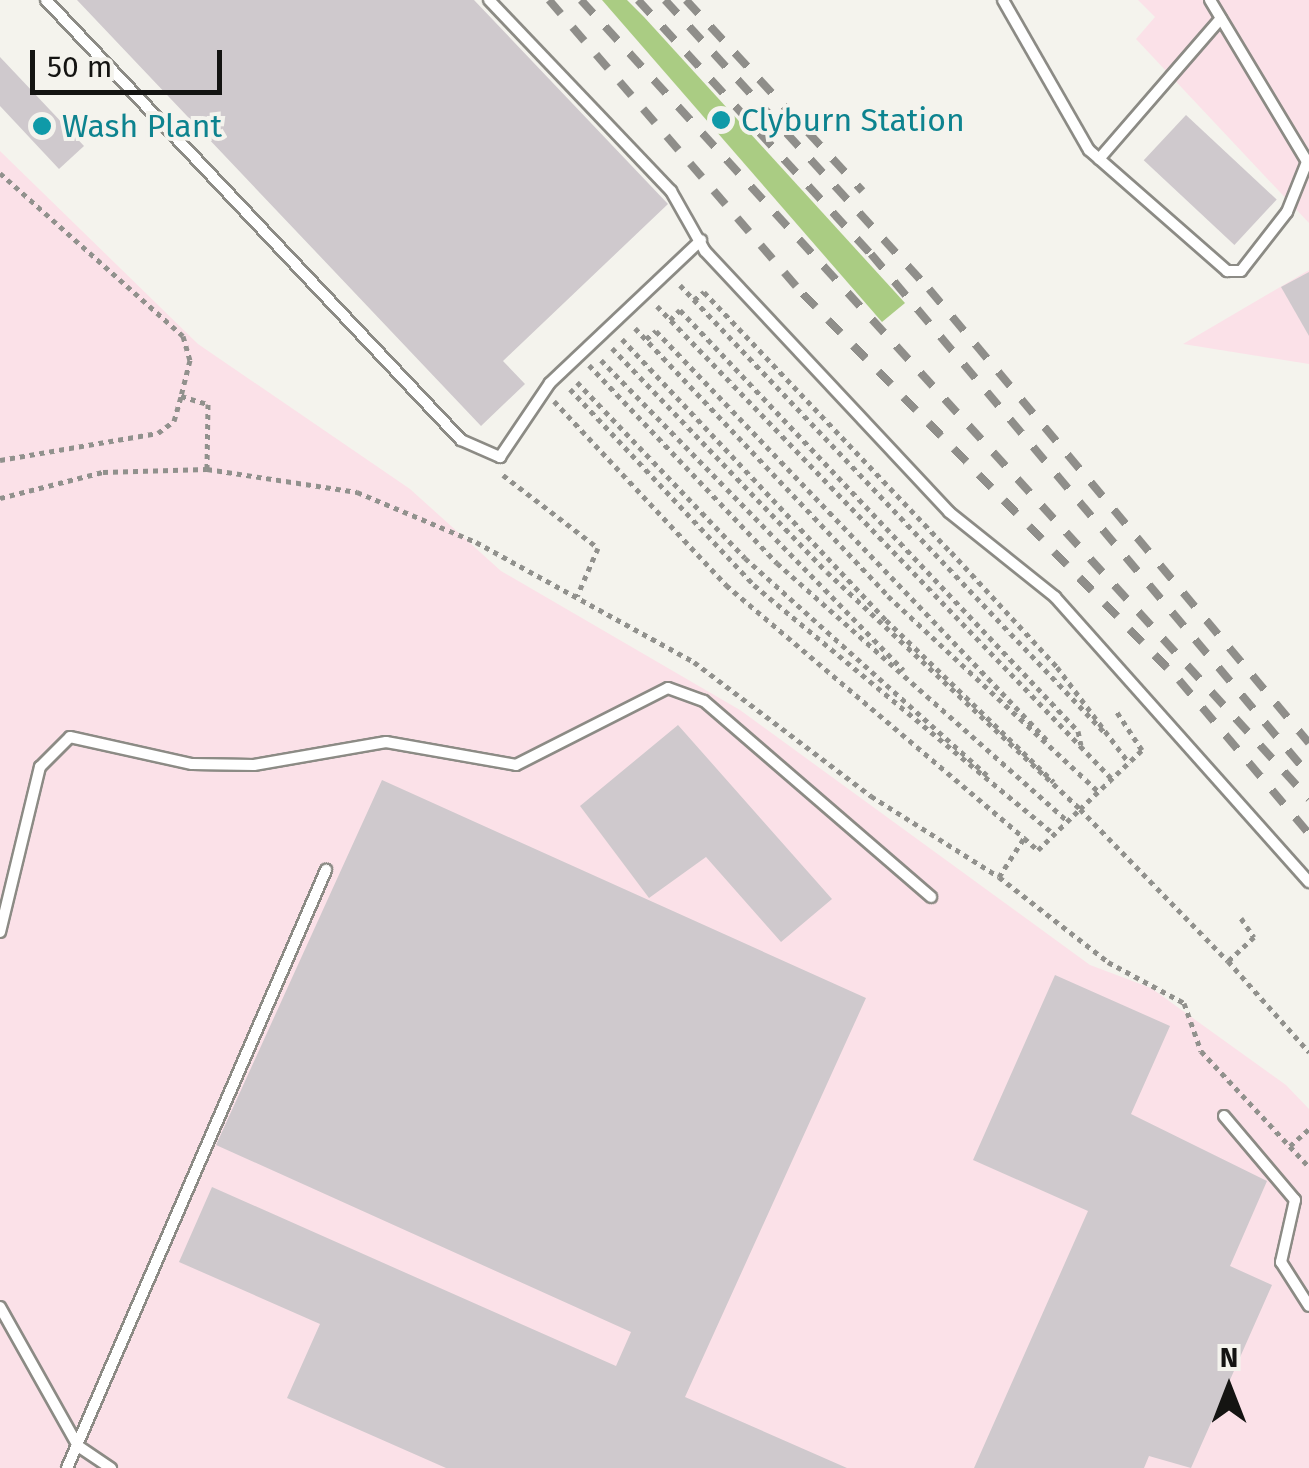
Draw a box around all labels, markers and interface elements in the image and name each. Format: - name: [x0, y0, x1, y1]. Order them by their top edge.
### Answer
- scale bar: [35, 30, 228, 92]
- text: 50 m: [47, 49, 112, 85]
- place label: Clyburn Station: [741, 101, 965, 139]
- place label: Wash Plant: [62, 107, 222, 145]
- marker: Clyburn Station: [710, 109, 732, 131]
- marker: Wash Plant: [31, 115, 53, 137]
- north arrow: [1179, 1338, 1279, 1438]
- text: N: [1220, 1341, 1238, 1374]

